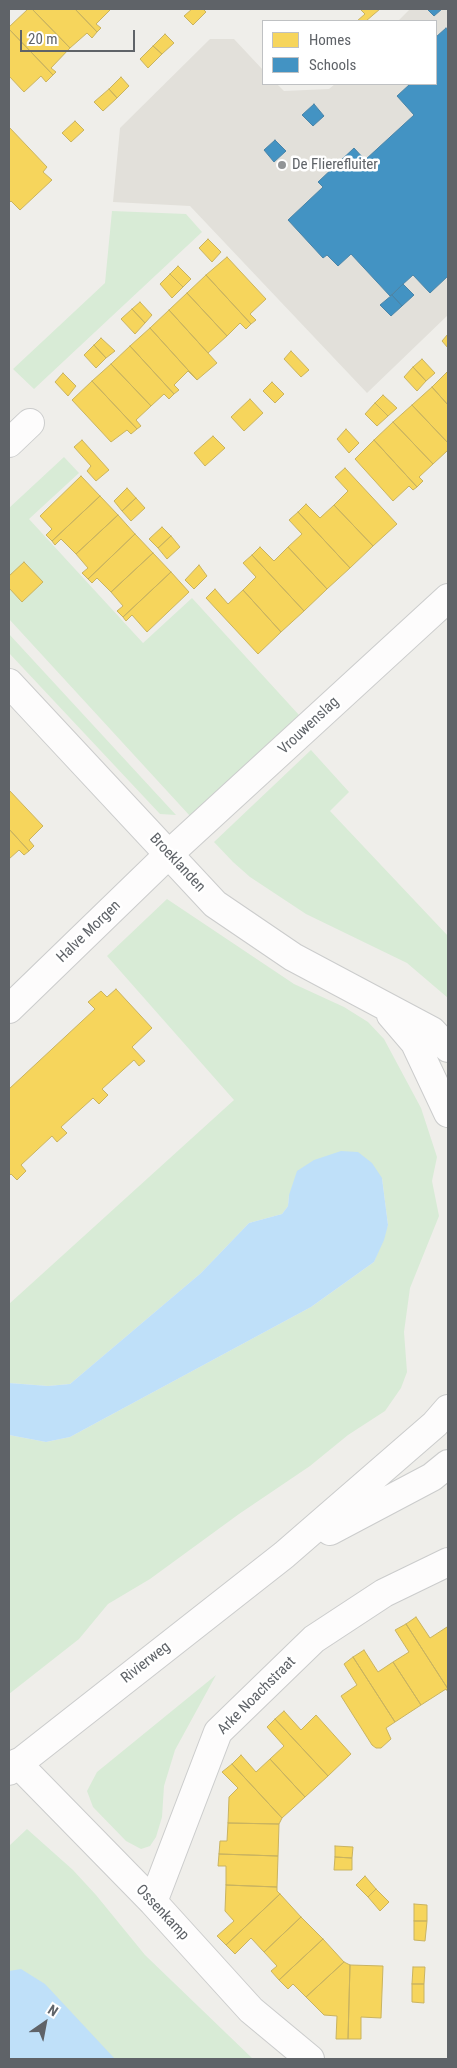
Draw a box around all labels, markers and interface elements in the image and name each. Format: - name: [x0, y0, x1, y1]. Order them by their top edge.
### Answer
- scale bar: [22, 20, 138, 52]
- legend: [262, 20, 437, 85]
- text: 20 m: [28, 30, 58, 48]
- text: Homes: [309, 31, 351, 49]
- text: Schools: [309, 56, 356, 74]
- place label: De Flierefluiter: [292, 156, 378, 174]
- marker: De Flierefluiter: [276, 159, 288, 171]
- street label: Vrouwenslag: [275, 693, 343, 759]
- street label: Broeklanden: [145, 830, 209, 896]
- street label: Halve Morgen: [53, 897, 125, 967]
- street label: Rivierweg: [118, 1638, 174, 1688]
- street label: Arke Noachstraat: [214, 1653, 300, 1739]
- street label: Ossenkamp: [132, 1881, 192, 1945]
- north arrow: [20, 1998, 70, 2048]
- text: N: [45, 2001, 61, 2019]

